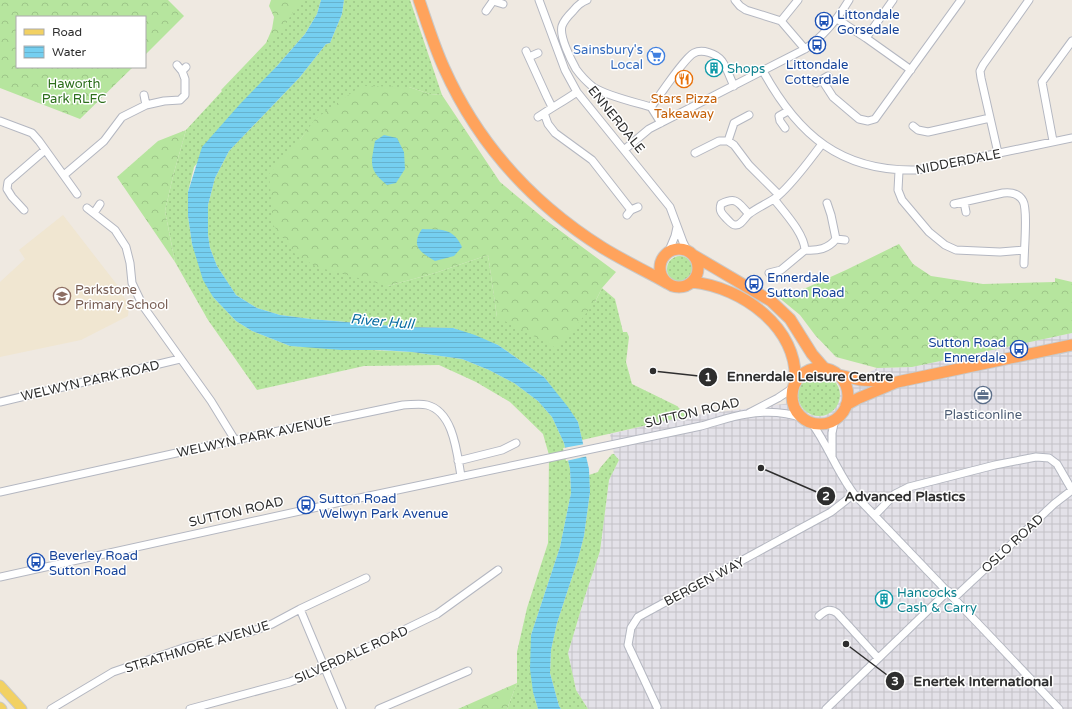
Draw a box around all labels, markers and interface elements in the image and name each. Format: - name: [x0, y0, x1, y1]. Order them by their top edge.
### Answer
- place label: Littondale Gorsedale: [837, 7, 900, 38]
- bus stop icon: Littondale Gorsedale: [814, 11, 834, 31]
- legend: [16, 16, 146, 68]
- text: Road: [52, 25, 82, 39]
- bus stop icon: Littondale Cotterdale: [807, 35, 827, 55]
- place label: Sainsbury's Local: [573, 42, 643, 73]
- text: Water: [52, 45, 87, 59]
- supermarket icon: Sainsbury's Local: [646, 46, 666, 66]
- place label: Littondale Cotterdale: [785, 57, 849, 88]
- building icon: Shops: [704, 58, 724, 78]
- place label: Shops: [727, 61, 765, 77]
- restaurant icon: Stars Pizza Takeaway: [674, 69, 694, 89]
- park label: Haworth Park RLFC: [42, 76, 106, 107]
- street label: ENNERDALE: [584, 83, 648, 156]
- place label: Stars Pizza Takeaway: [651, 91, 717, 122]
- street label: NIDDERDALE: [914, 146, 1002, 178]
- place label: Ennerdale Sutton Road: [767, 270, 845, 301]
- bus stop icon: Ennerdale Sutton Road: [744, 274, 764, 294]
- place label: Parkstone Primary School: [75, 282, 168, 313]
- school or university icon: Parkstone Primary School: [52, 286, 72, 306]
- water label: River Hull: [350, 310, 416, 333]
- place label: Sutton Road Ennerdale: [928, 335, 1006, 366]
- bus stop icon: Sutton Road Ennerdale: [1009, 339, 1029, 359]
- street label: WELWYN PARK ROAD: [19, 357, 161, 405]
- callout: Ennerdale Leisure Centre: [698, 364, 901, 390]
- text: Ennerdale Leisure Centre: [727, 368, 893, 385]
- text: 1: [704, 370, 712, 384]
- office icon: Plasticonline: [973, 385, 993, 405]
- street label: SUTTON ROAD: [643, 394, 741, 432]
- place label: Plasticonline: [944, 407, 1022, 423]
- street label: WELWYN PARK AVENUE: [175, 413, 333, 461]
- callout: Advanced Plastics: [816, 483, 973, 509]
- text: Advanced Plastics: [844, 488, 966, 505]
- text: 2: [822, 489, 830, 503]
- place label: Sutton Road Welwyn Park Avenue: [319, 491, 448, 522]
- street label: SUTTON ROAD: [187, 493, 285, 531]
- bus stop icon: Sutton Road Welwyn Park Avenue: [296, 495, 316, 515]
- street label: OSLO ROAD: [978, 511, 1047, 577]
- place label: Beverley Road Sutton Road: [49, 548, 138, 579]
- bus stop icon: Beverley Road Sutton Road: [26, 552, 46, 572]
- street label: BERGEN WAY: [661, 554, 747, 610]
- place label: Hancocks Cash & Carry: [897, 585, 977, 616]
- building icon: Hancocks Cash & Carry: [874, 589, 894, 609]
- street label: STRATHMORE AVENUE: [123, 617, 272, 677]
- street label: SILVERDALE ROAD: [292, 623, 411, 687]
- callout: Enertek International: [885, 668, 1061, 694]
- text: Enertek International: [913, 673, 1053, 690]
- text: 3: [891, 674, 899, 688]

